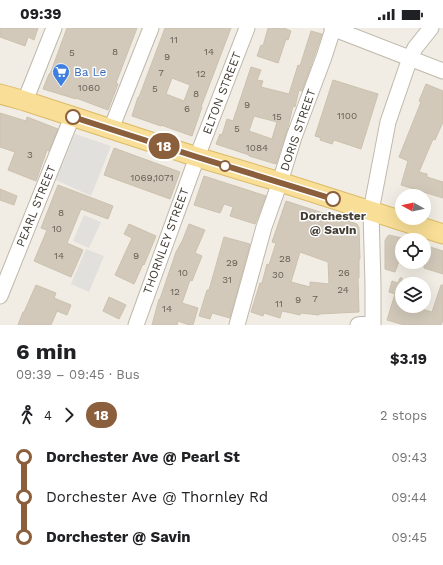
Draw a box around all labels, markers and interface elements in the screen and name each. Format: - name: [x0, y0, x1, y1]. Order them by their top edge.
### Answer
- text: 09:39: [20, 5, 62, 23]
- house number: 11: [170, 34, 178, 45]
- house number: 8: [112, 46, 118, 57]
- house number: 14: [204, 46, 214, 57]
- house number: 5: [69, 47, 75, 58]
- street label: ELTON STREET: [200, 50, 244, 136]
- house number: 9: [164, 51, 170, 62]
- supermarket icon: Ba Le: [51, 62, 71, 87]
- place label: Ba Le: [74, 65, 106, 79]
- house number: 7: [158, 67, 164, 78]
- house number: 12: [196, 68, 206, 79]
- house number: 1060: [78, 82, 100, 93]
- house number: 5: [152, 83, 158, 94]
- street label: DORIS STREET: [277, 87, 319, 173]
- house number: 8: [193, 88, 199, 99]
- house number: 9: [244, 99, 250, 110]
- house number: 6: [184, 103, 190, 114]
- unlabelled marker: [65, 109, 81, 125]
- house number: 1100: [337, 110, 357, 121]
- house number: 15: [272, 111, 282, 122]
- house number: 5: [234, 123, 240, 134]
- line badge: 18: [146, 133, 182, 159]
- text: 18: [157, 138, 171, 154]
- house number: 1084: [246, 142, 268, 153]
- house number: 3: [27, 149, 33, 160]
- unlabelled marker: [219, 160, 231, 172]
- street label: PEARL STREET: [13, 163, 59, 249]
- house number: 1069,1071: [130, 172, 174, 183]
- street label: THORNLEY STREET: [140, 186, 192, 296]
- north arrow: [395, 189, 431, 225]
- map controls: [395, 189, 431, 313]
- marker: Dorchester @ Savin: [325, 191, 341, 207]
- house number: 8: [58, 207, 64, 218]
- place label: Dorchester @ Savin: [300, 209, 367, 237]
- house number: 10: [52, 223, 62, 234]
- button: locate: [395, 233, 431, 269]
- house number: 14: [54, 250, 64, 261]
- house number: 9: [133, 250, 139, 261]
- house number: 28: [279, 253, 291, 264]
- house number: 29: [226, 257, 238, 268]
- house number: 10: [178, 267, 188, 278]
- house number: 26: [338, 267, 350, 278]
- house number: 30: [272, 269, 284, 280]
- house number: 31: [222, 274, 232, 285]
- button: layers: [395, 277, 431, 313]
- house number: 24: [337, 284, 349, 295]
- house number: 12: [170, 286, 180, 297]
- house number: 7: [312, 293, 318, 304]
- house number: 9: [295, 294, 301, 305]
- house number: 11: [275, 298, 283, 309]
- house number: 14: [162, 303, 172, 314]
- text: 6 min: [16, 339, 77, 364]
- text: $3.19: [390, 350, 427, 368]
- text: 09:39 – 09:45 · Bus: [16, 367, 140, 382]
- icon: walk: [16, 404, 38, 426]
- icon: forward: [58, 404, 80, 426]
- text: 18: [94, 407, 109, 423]
- text: 4: [44, 408, 52, 423]
- text: 2 stops: [380, 408, 427, 423]
- text: Dorchester Ave @ Pearl St: [46, 448, 240, 466]
- text: 09:43: [392, 450, 427, 465]
- text: Dorchester Ave @ Thornley Rd: [46, 488, 268, 506]
- text: 09:44: [391, 490, 427, 505]
- text: Dorchester @ Savin: [46, 528, 191, 546]
- text: 09:45: [392, 530, 427, 545]

